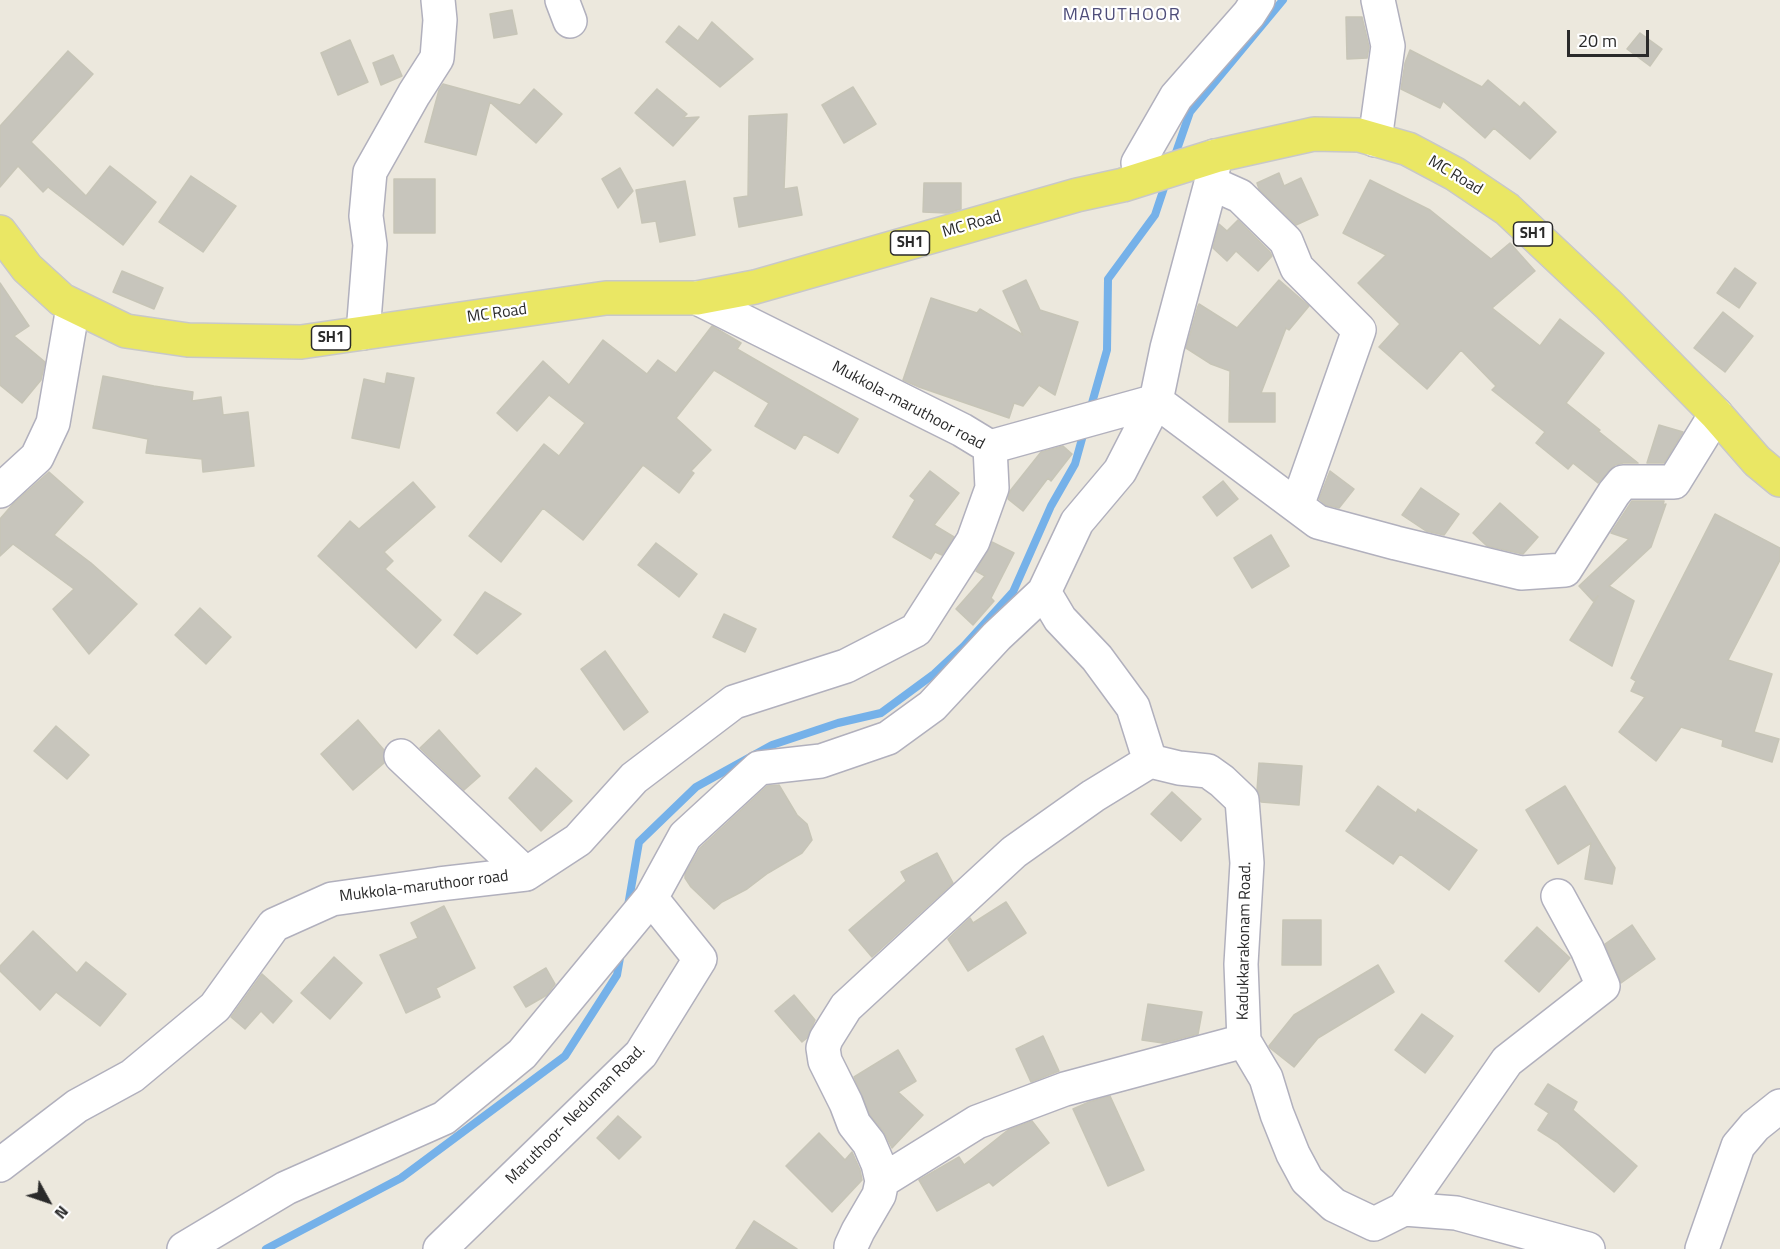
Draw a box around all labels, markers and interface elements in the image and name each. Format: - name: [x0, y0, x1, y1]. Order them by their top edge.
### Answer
- district label: MARUTHOOR: [1063, 5, 1181, 27]
- scale bar: [1570, 18, 1652, 56]
- text: 20 m: [1578, 27, 1617, 54]
- street label: MC Road: [1424, 152, 1486, 200]
- street label: MC Road: [940, 207, 1004, 243]
- road number: SH1: [1514, 222, 1552, 246]
- road number: SH1: [890, 231, 930, 255]
- street label: MC Road: [466, 300, 528, 328]
- road number: SH1: [312, 326, 350, 350]
- street label: Mukkola-maruthoor road: [828, 358, 988, 454]
- street label: Kadukkarakonam Road.: [1234, 862, 1256, 1020]
- street label: Mukkola-maruthoor road: [338, 867, 510, 907]
- street label: Maruthoor- Neduman Road.: [502, 1041, 650, 1189]
- north arrow: [18, 1171, 78, 1231]
- text: N: [49, 1201, 75, 1225]

